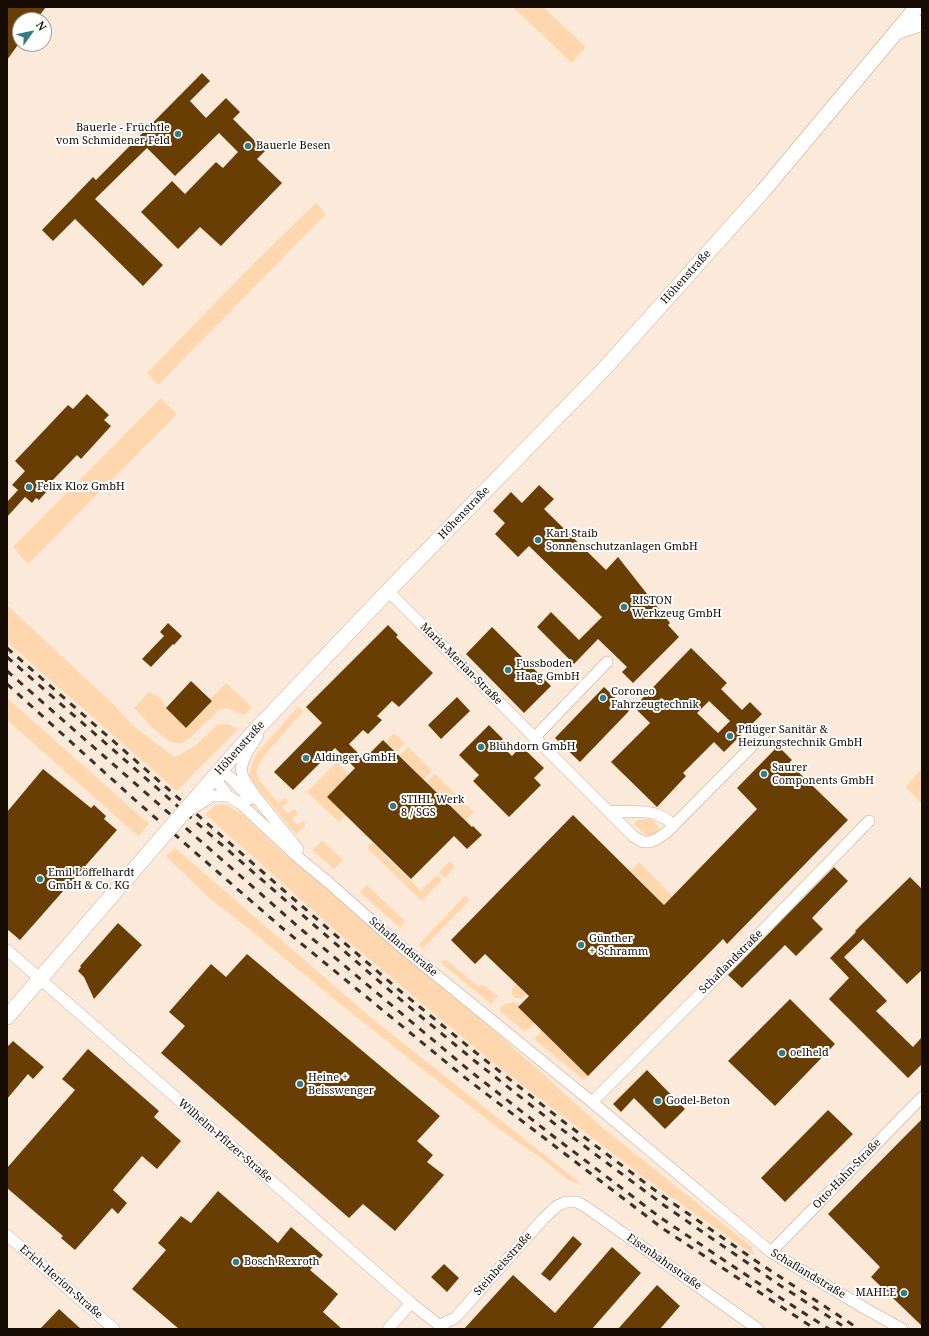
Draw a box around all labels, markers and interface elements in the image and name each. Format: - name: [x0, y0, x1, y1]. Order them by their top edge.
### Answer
- north arrow: [12, 12, 52, 52]
- text: N: [33, 18, 50, 33]
- place label: Bauerle - Früchtle vom Schmidener Feld: [56, 121, 170, 147]
- marker: Bauerle - Früchtle vom Schmidener Feld: [173, 129, 183, 139]
- place label: Bauerle Besen: [256, 139, 331, 153]
- marker: Bauerle Besen: [243, 141, 253, 151]
- street label: Höhenstraße: [658, 247, 714, 307]
- place label: Felix Kloz GmbH: [37, 480, 125, 494]
- marker: Felix Kloz GmbH: [24, 482, 34, 492]
- street label: Höhenstraße: [436, 484, 492, 542]
- place label: Karl Staib Sonnenschutzanlagen GmbH: [546, 527, 698, 553]
- marker: Karl Staib Sonnenschutzanlagen GmbH: [533, 535, 543, 545]
- place label: RISTON Werkzeug GmbH: [632, 594, 721, 620]
- marker: RISTON Werkzeug GmbH: [619, 602, 629, 612]
- street label: Maria-Merian-Straße: [417, 620, 505, 708]
- place label: Fussboden Haag GmbH: [516, 657, 580, 683]
- marker: Fussboden Haag GmbH: [503, 665, 513, 675]
- place label: Coroneo Fahrzeugtechnik: [611, 685, 699, 711]
- marker: Coroneo Fahrzeugtechnik: [598, 693, 608, 703]
- street label: Höhenstraße: [212, 718, 268, 778]
- place label: Pflüger Sanitär & Heizungstechnik GmbH: [738, 723, 862, 749]
- marker: Pflüger Sanitär & Heizungstechnik GmbH: [725, 731, 735, 741]
- place label: Blühdorn GmbH: [489, 740, 576, 754]
- marker: Blühdorn GmbH: [476, 742, 486, 752]
- place label: Aldinger GmbH: [314, 751, 396, 765]
- marker: Aldinger GmbH: [301, 753, 311, 763]
- place label: Saurer Components GmbH: [772, 761, 874, 787]
- marker: Saurer Components GmbH: [759, 769, 769, 779]
- place label: STIHL Werk 8 / SGS: [401, 793, 464, 819]
- marker: STIHL Werk 8 / SGS: [388, 801, 398, 811]
- place label: Emil Löffelhardt GmbH & Co. KG: [48, 866, 134, 892]
- marker: Emil Löffelhardt GmbH & Co. KG: [35, 874, 45, 884]
- street label: Schaflandstraße: [366, 915, 440, 979]
- street label: Schaflandstraße: [696, 927, 766, 997]
- place label: Günther + Schramm: [589, 932, 648, 958]
- marker: Günther + Schramm: [576, 940, 586, 950]
- place label: oelheld: [790, 1046, 829, 1060]
- marker: oelheld: [777, 1048, 787, 1058]
- place label: Heine + Beisswenger: [308, 1071, 374, 1097]
- marker: Heine + Beisswenger: [295, 1079, 305, 1089]
- place label: Godel-Beton: [666, 1094, 730, 1108]
- marker: Godel-Beton: [653, 1096, 663, 1106]
- street label: Wilhelm-Pfitzer-Straße: [175, 1097, 275, 1185]
- street label: Otto-Hahn-Straße: [810, 1136, 884, 1212]
- street label: Steinbeisstraße: [471, 1230, 535, 1298]
- street label: Eisenbahnstraße: [624, 1231, 704, 1293]
- street label: Erich-Herion-Straße: [17, 1242, 105, 1322]
- street label: Schaflandstraße: [768, 1246, 848, 1302]
- place label: Bosch Rexroth: [244, 1255, 320, 1269]
- marker: Bosch Rexroth: [231, 1257, 241, 1267]
- place label: MAHLE: [855, 1286, 896, 1300]
- marker: MAHLE: [899, 1288, 909, 1298]

